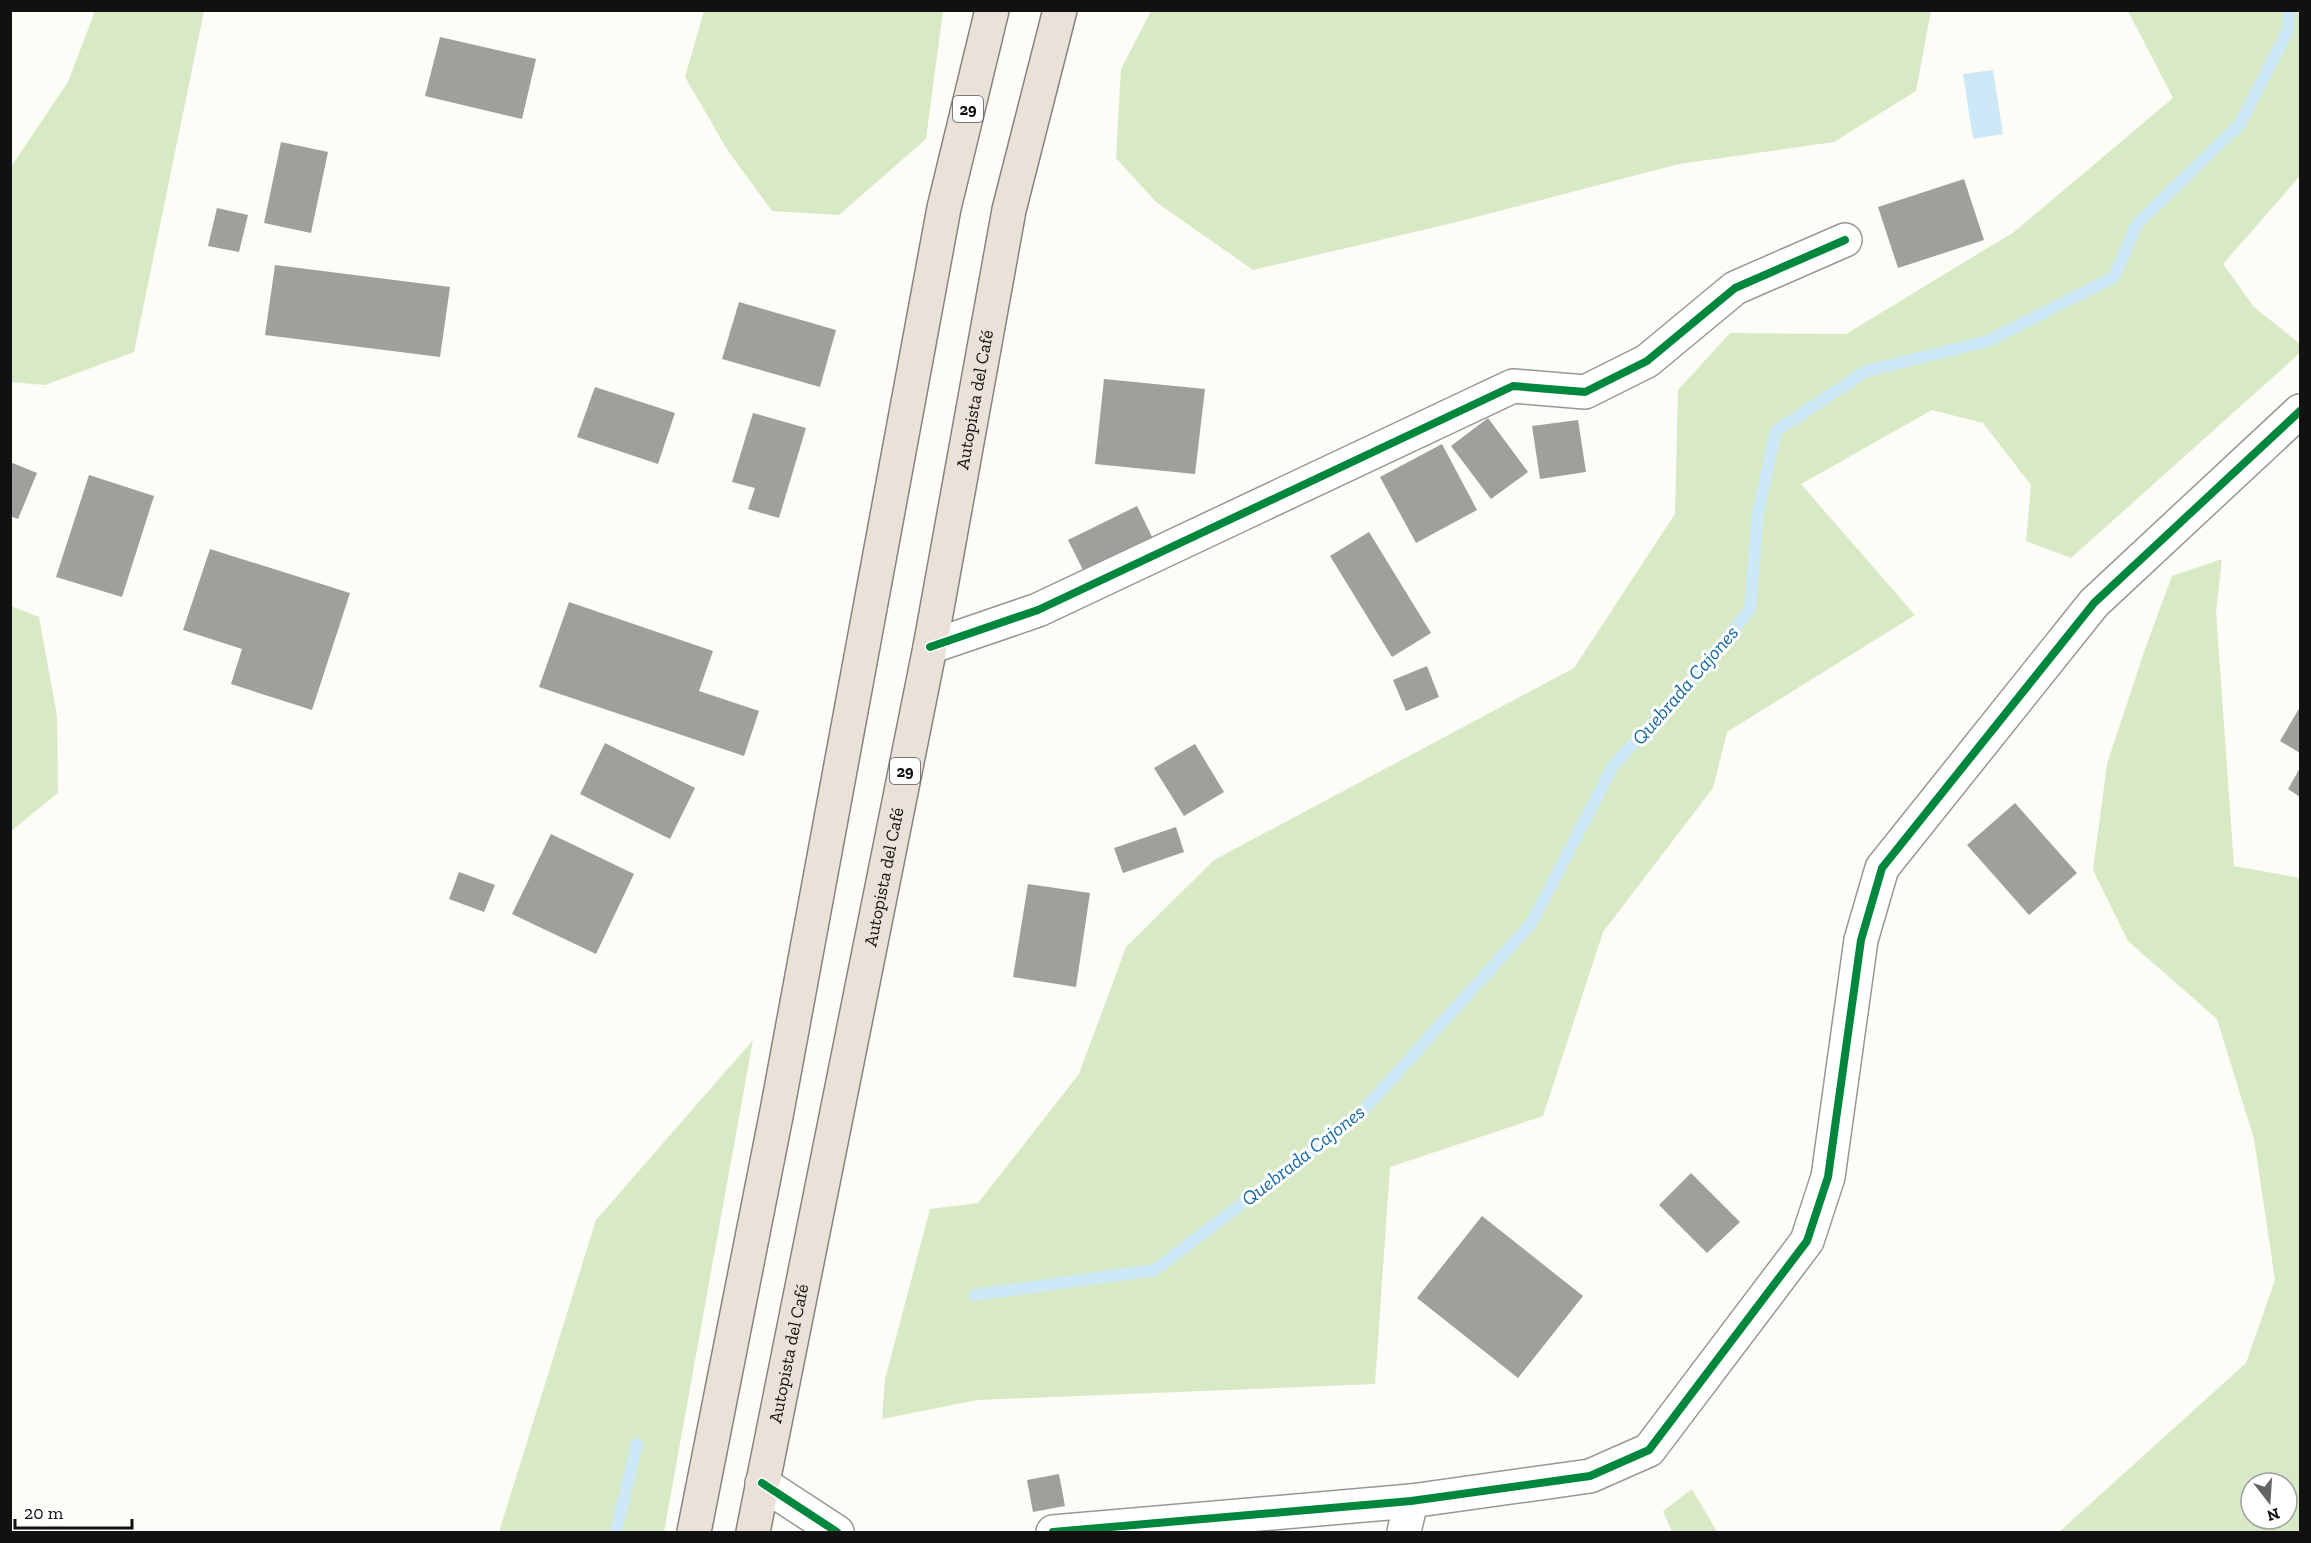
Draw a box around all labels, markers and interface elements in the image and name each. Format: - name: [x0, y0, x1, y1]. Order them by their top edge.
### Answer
- road number: 29: [953, 96, 983, 122]
- street label: Autopista del Café: [951, 328, 998, 471]
- water label: Quebrada Cajones: [1627, 621, 1743, 749]
- road number: 29: [890, 758, 920, 784]
- street label: Autopista del Café: [859, 805, 909, 948]
- water label: Quebrada Cajones: [1237, 1099, 1369, 1211]
- street label: Autopista del Café: [764, 1282, 813, 1425]
- north arrow: [2239, 1471, 2299, 1531]
- scale bar: [15, 1492, 132, 1530]
- text: 20 m: [24, 1502, 64, 1524]
- text: N: [2265, 1504, 2282, 1526]

